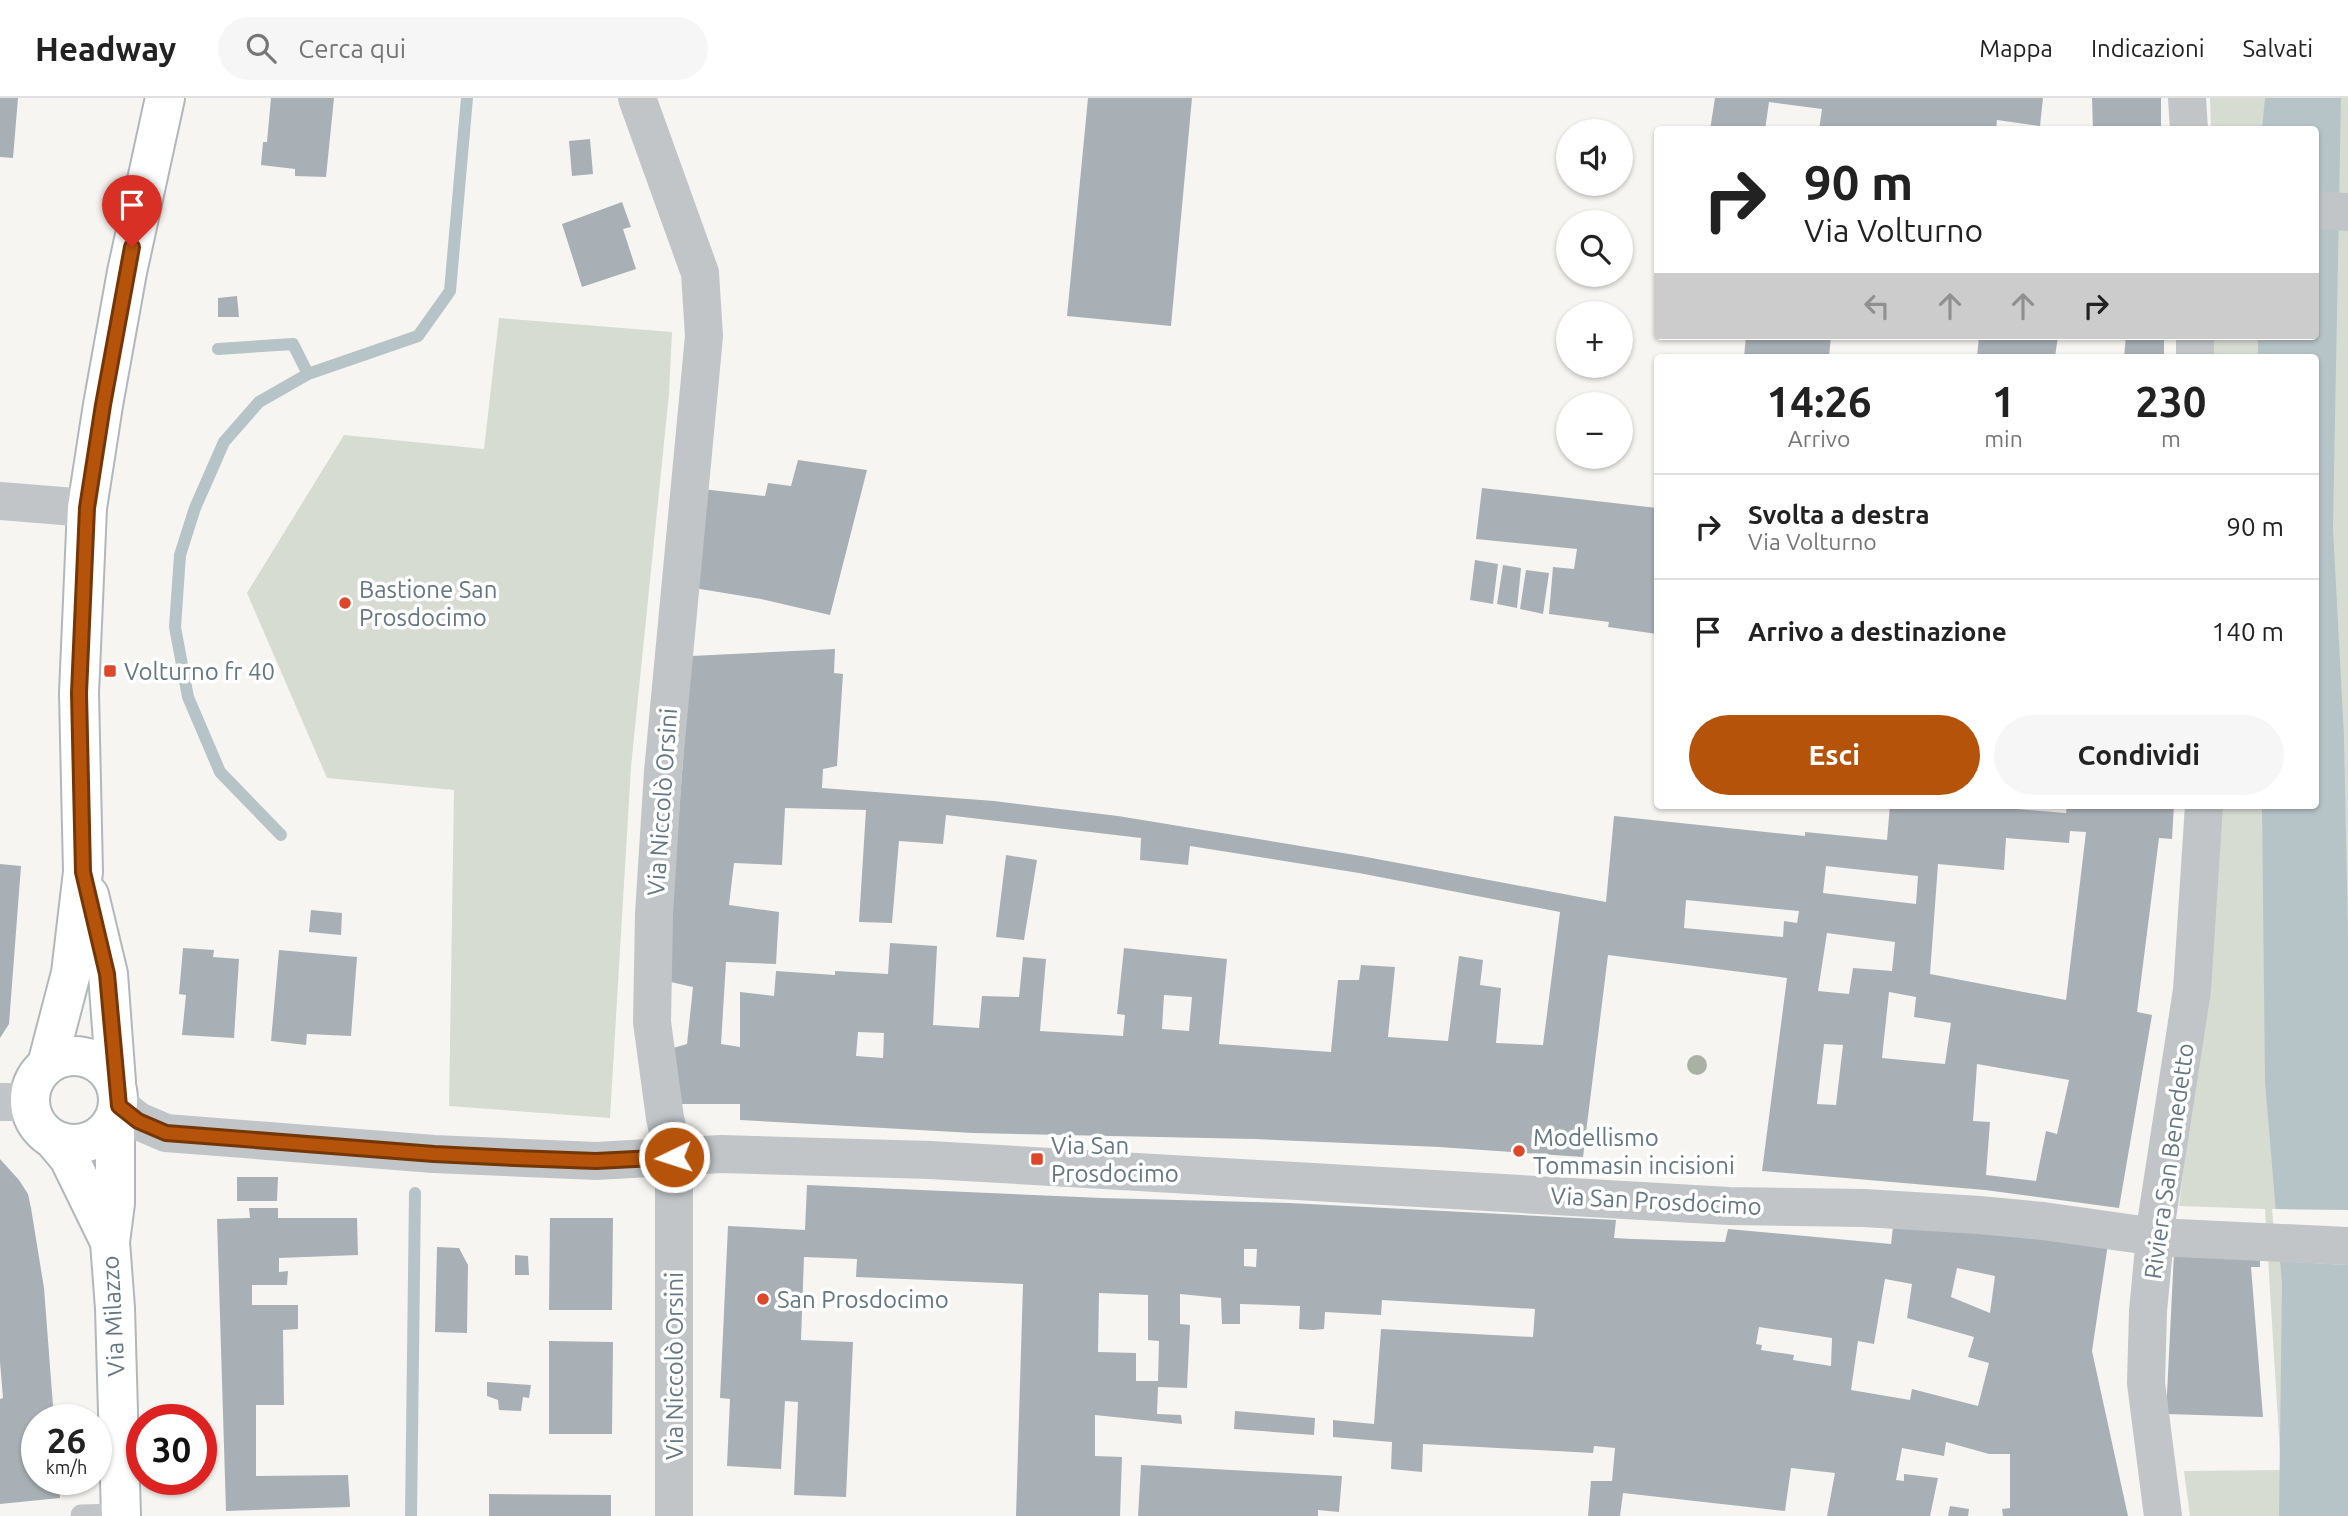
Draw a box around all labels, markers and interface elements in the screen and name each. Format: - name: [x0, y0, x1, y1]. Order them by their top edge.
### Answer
- search box: [218, 17, 708, 80]
- icon: search: [242, 29, 280, 67]
- text: Headway: [35, 30, 176, 67]
- text: Cerca qui: [298, 34, 406, 63]
- text: Mappa: [1979, 35, 2053, 62]
- text: Indicazioni: [2091, 35, 2205, 62]
- text: Salvati: [2243, 35, 2313, 62]
- map controls: [1556, 119, 1633, 469]
- button: sound: [1556, 119, 1633, 196]
- icon: right: [1689, 154, 1780, 245]
- text: 90 m: [1804, 154, 1913, 209]
- pin: [102, 175, 162, 247]
- icon: arrive: [113, 186, 151, 224]
- button: search: [1556, 210, 1633, 287]
- text: Via Volturno: [1804, 212, 1983, 248]
- icon: left: [1858, 287, 1896, 325]
- icon: ahead: [1931, 287, 1969, 325]
- icon: ahead: [2004, 287, 2042, 325]
- icon: right: [2077, 287, 2115, 325]
- button: +: [1556, 301, 1633, 378]
- text: 14:26: [1767, 378, 1872, 425]
- text: 1: [1992, 378, 2015, 425]
- text: 230: [2135, 378, 2206, 425]
- button: −: [1556, 392, 1633, 469]
- text: Arrivo: [1788, 426, 1850, 451]
- text: min: [1984, 426, 2023, 451]
- text: m: [2161, 426, 2181, 451]
- text: Svolta a destra: [1748, 500, 1930, 529]
- icon: right: [1689, 508, 1727, 546]
- text: 90 m: [2226, 512, 2284, 541]
- text: Via Volturno: [1748, 529, 1877, 554]
- place label: Bastione San Prosdocimo: [359, 576, 497, 631]
- marker: Bastione San Prosdocimo: [337, 595, 353, 611]
- icon: arrive: [1689, 613, 1727, 651]
- text: Arrivo a destinazione: [1748, 617, 2007, 646]
- text: 140 m: [2212, 617, 2284, 646]
- place label: Volturno fr 40: [124, 658, 275, 685]
- marker: Volturno fr 40: [102, 663, 118, 679]
- street label: Via Niccolò Orsini: [642, 707, 682, 897]
- button: Esci: [1689, 715, 1980, 795]
- button: Condividi: [1994, 715, 2284, 795]
- street label: Riviera San Benedetto: [2139, 1041, 2199, 1281]
- position arrow: [637, 1120, 711, 1194]
- place label: Modellismo Tommasin incisioni: [1533, 1124, 1735, 1179]
- place label: Via San Prosdocimo: [1051, 1132, 1179, 1187]
- marker: Modellismo Tommasin incisioni: [1511, 1143, 1527, 1159]
- marker: Via San Prosdocimo: [1029, 1151, 1045, 1167]
- street label: Via San Prosdocimo: [1550, 1182, 1762, 1220]
- street label: Via Milazzo: [96, 1255, 130, 1377]
- street label: Via Niccolò Orsini: [661, 1272, 688, 1460]
- place label: San Prosdocimo: [777, 1286, 949, 1313]
- marker: San Prosdocimo: [755, 1291, 771, 1307]
- speed limit sign: 30: [126, 1404, 217, 1495]
- text: 26: [47, 1420, 86, 1460]
- text: km/h: [46, 1457, 87, 1477]

